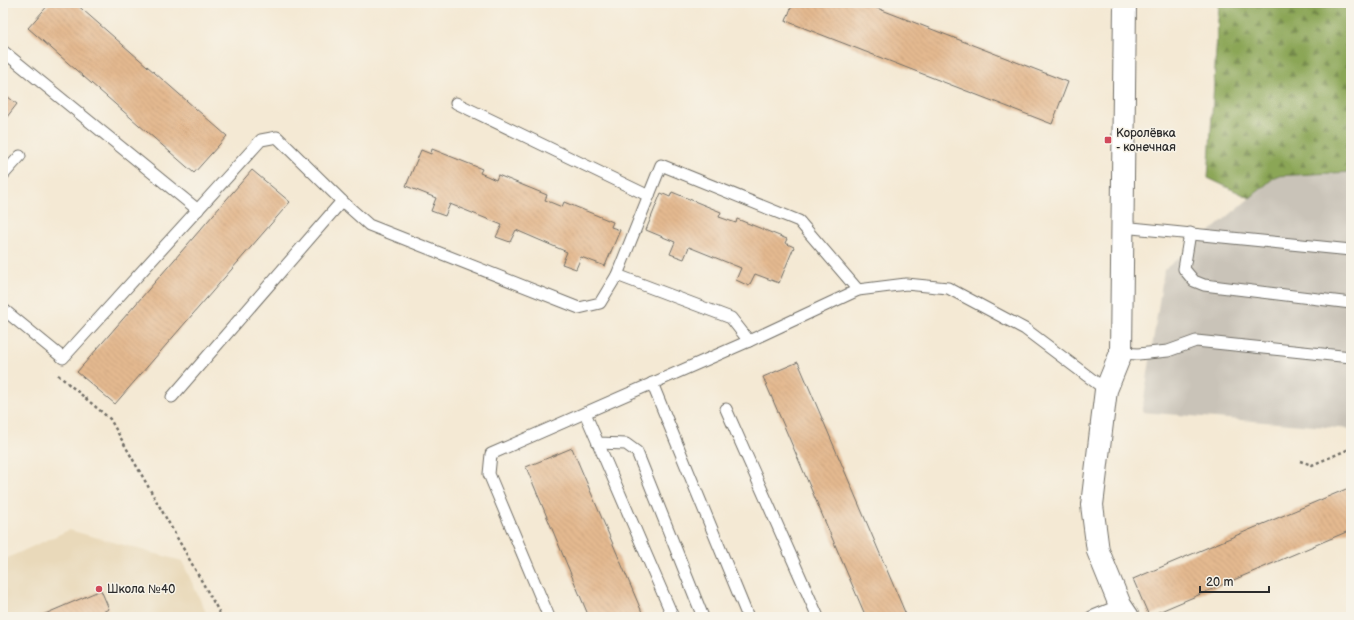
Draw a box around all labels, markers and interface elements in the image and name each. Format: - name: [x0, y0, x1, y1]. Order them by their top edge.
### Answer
- place label: Королёвка - конечная: [1116, 126, 1176, 155]
- marker: Королёвка - конечная: [1103, 135, 1113, 145]
- scale bar: [1200, 568, 1269, 594]
- text: 20 m: [1206, 575, 1233, 590]
- place label: Школа №40: [107, 582, 175, 597]
- marker: Школа №40: [94, 584, 104, 594]

